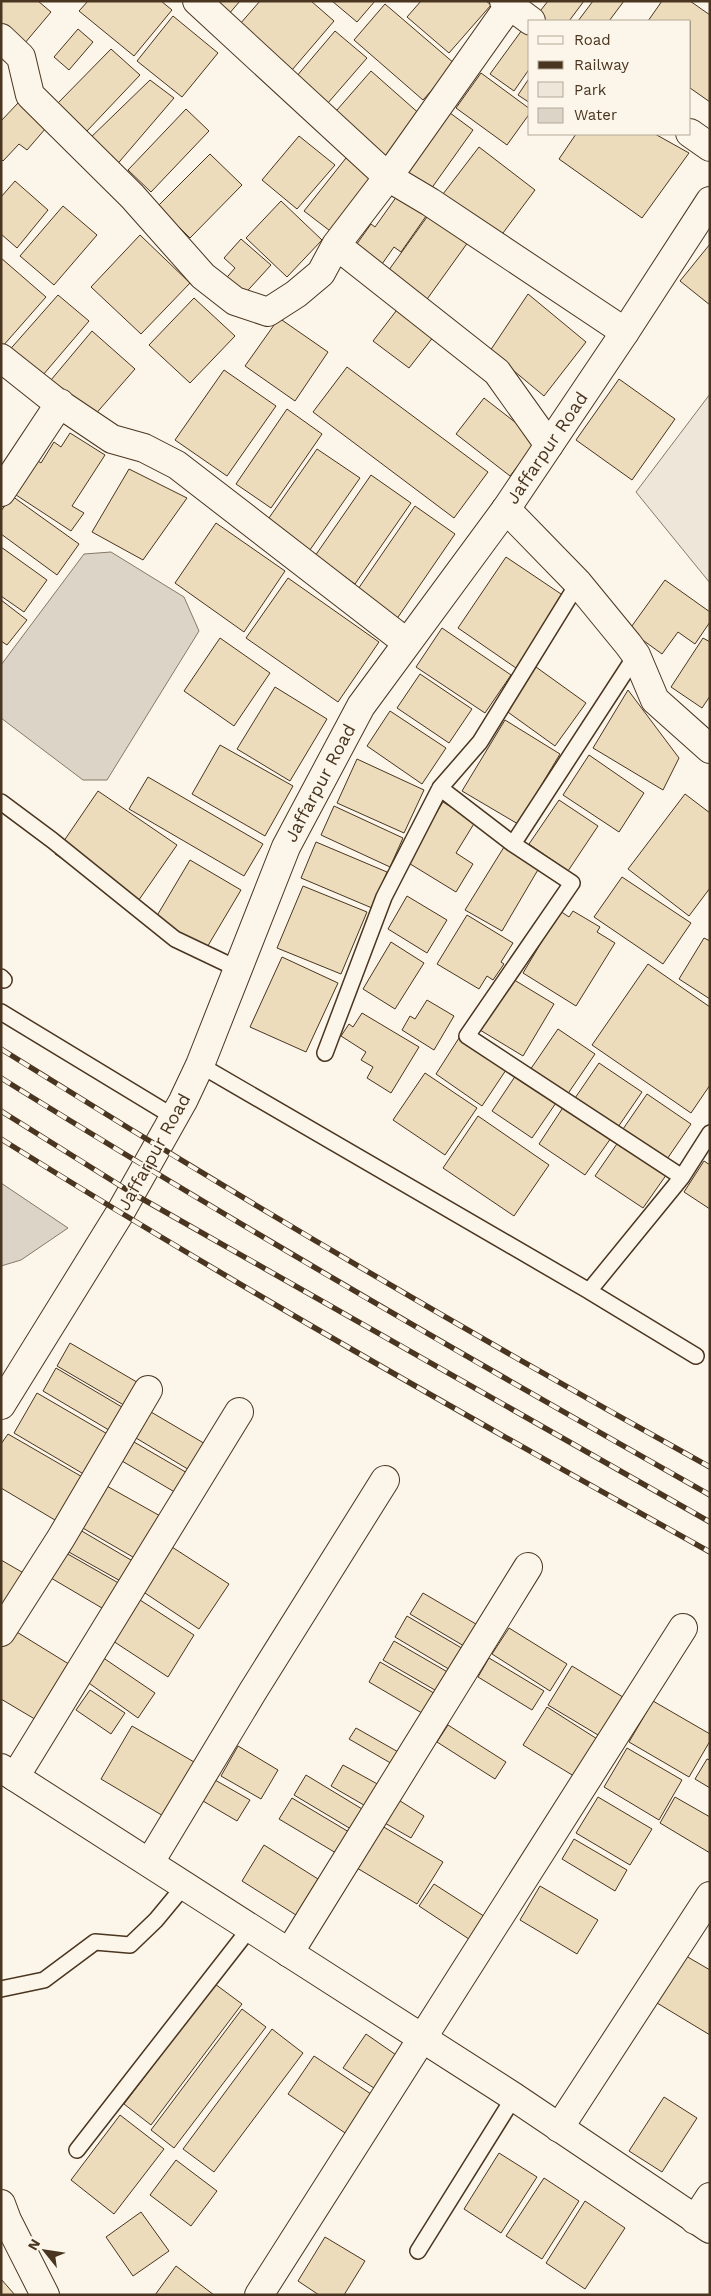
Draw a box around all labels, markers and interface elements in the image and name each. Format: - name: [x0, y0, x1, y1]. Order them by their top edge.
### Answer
- legend: [528, 20, 691, 135]
- text: Road: [574, 31, 611, 49]
- text: Railway: [574, 56, 629, 74]
- text: Park: [574, 81, 607, 99]
- text: Water: [574, 106, 617, 124]
- street label: Jaffarpur Road: [501, 388, 592, 508]
- street label: Jaffarpur Road: [280, 720, 359, 845]
- street label: Jaffarpur Road: [113, 1090, 194, 1214]
- north arrow: [20, 2226, 70, 2276]
- text: N: [24, 2236, 43, 2253]

